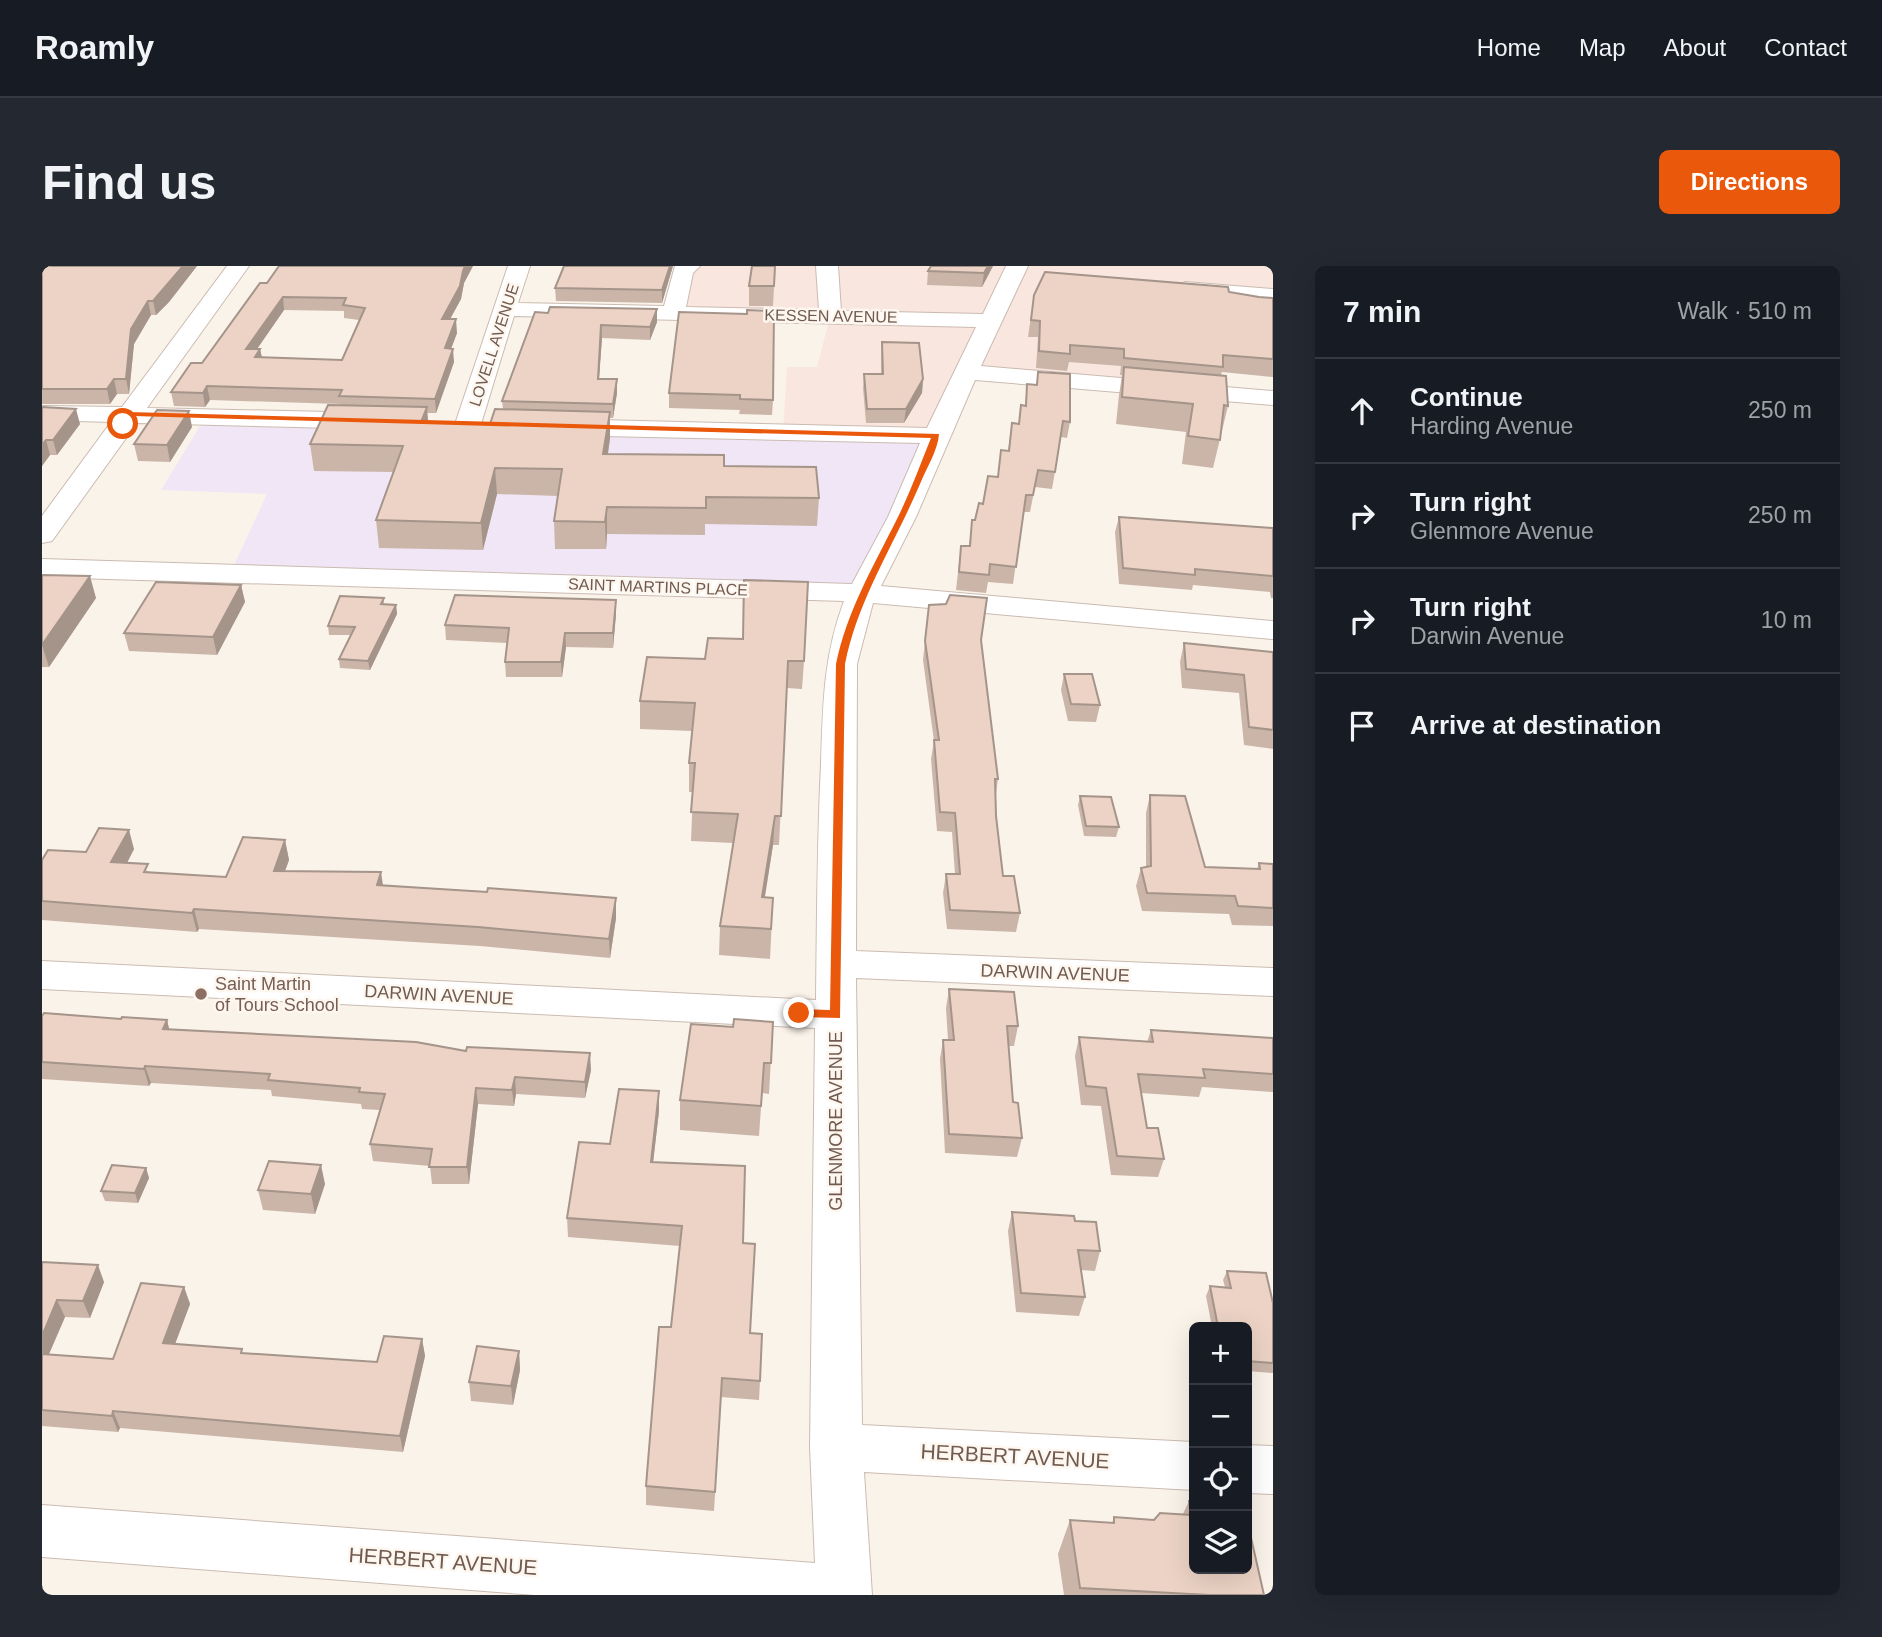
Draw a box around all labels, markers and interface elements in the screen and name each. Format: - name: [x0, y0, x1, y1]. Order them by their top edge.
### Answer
- text: Roamly: [35, 29, 154, 66]
- text: Home: [1477, 34, 1541, 61]
- text: Map: [1579, 34, 1626, 61]
- text: About: [1664, 34, 1726, 61]
- text: Contact: [1764, 34, 1847, 61]
- button: Directions: [1659, 150, 1840, 214]
- text: Find us: [42, 155, 216, 209]
- street label: LOVELL AVENUE: [466, 281, 522, 409]
- text: 7 min: [1343, 295, 1421, 328]
- text: Walk · 510 m: [1677, 298, 1812, 324]
- street label: KESSEN AVENUE: [764, 306, 898, 326]
- text: Continue: [1410, 382, 1523, 412]
- icon: ahead: [1343, 392, 1381, 430]
- text: 250 m: [1748, 397, 1812, 423]
- route start: [107, 408, 138, 439]
- text: Harding Avenue: [1410, 413, 1573, 439]
- text: Turn right: [1410, 487, 1531, 517]
- icon: right: [1343, 497, 1381, 535]
- text: 250 m: [1748, 502, 1812, 528]
- text: Glenmore Avenue: [1410, 518, 1594, 544]
- street label: SAINT MARTINS PLACE: [568, 575, 748, 599]
- text: Turn right: [1410, 592, 1531, 622]
- icon: right: [1343, 602, 1381, 640]
- text: 10 m: [1761, 607, 1812, 633]
- text: Darwin Avenue: [1410, 623, 1564, 649]
- icon: arrive: [1343, 707, 1381, 745]
- text: Arrive at destination: [1410, 710, 1661, 740]
- street label: DARWIN AVENUE: [980, 960, 1130, 986]
- place label: Saint Martin of Tours School: [215, 974, 339, 1015]
- street label: DARWIN AVENUE: [364, 981, 514, 1009]
- marker: Saint Martin of Tours School: [193, 986, 209, 1002]
- route end: [783, 997, 814, 1028]
- street label: GLENMORE AVENUE: [826, 1031, 846, 1211]
- map controls: [1189, 1322, 1252, 1574]
- button: +: [1189, 1322, 1252, 1385]
- button: −: [1189, 1385, 1252, 1448]
- street label: HERBERT AVENUE: [920, 1440, 1110, 1472]
- button: locate: [1189, 1448, 1252, 1511]
- button: layers: [1189, 1511, 1252, 1574]
- street label: HERBERT AVENUE: [348, 1543, 538, 1579]

